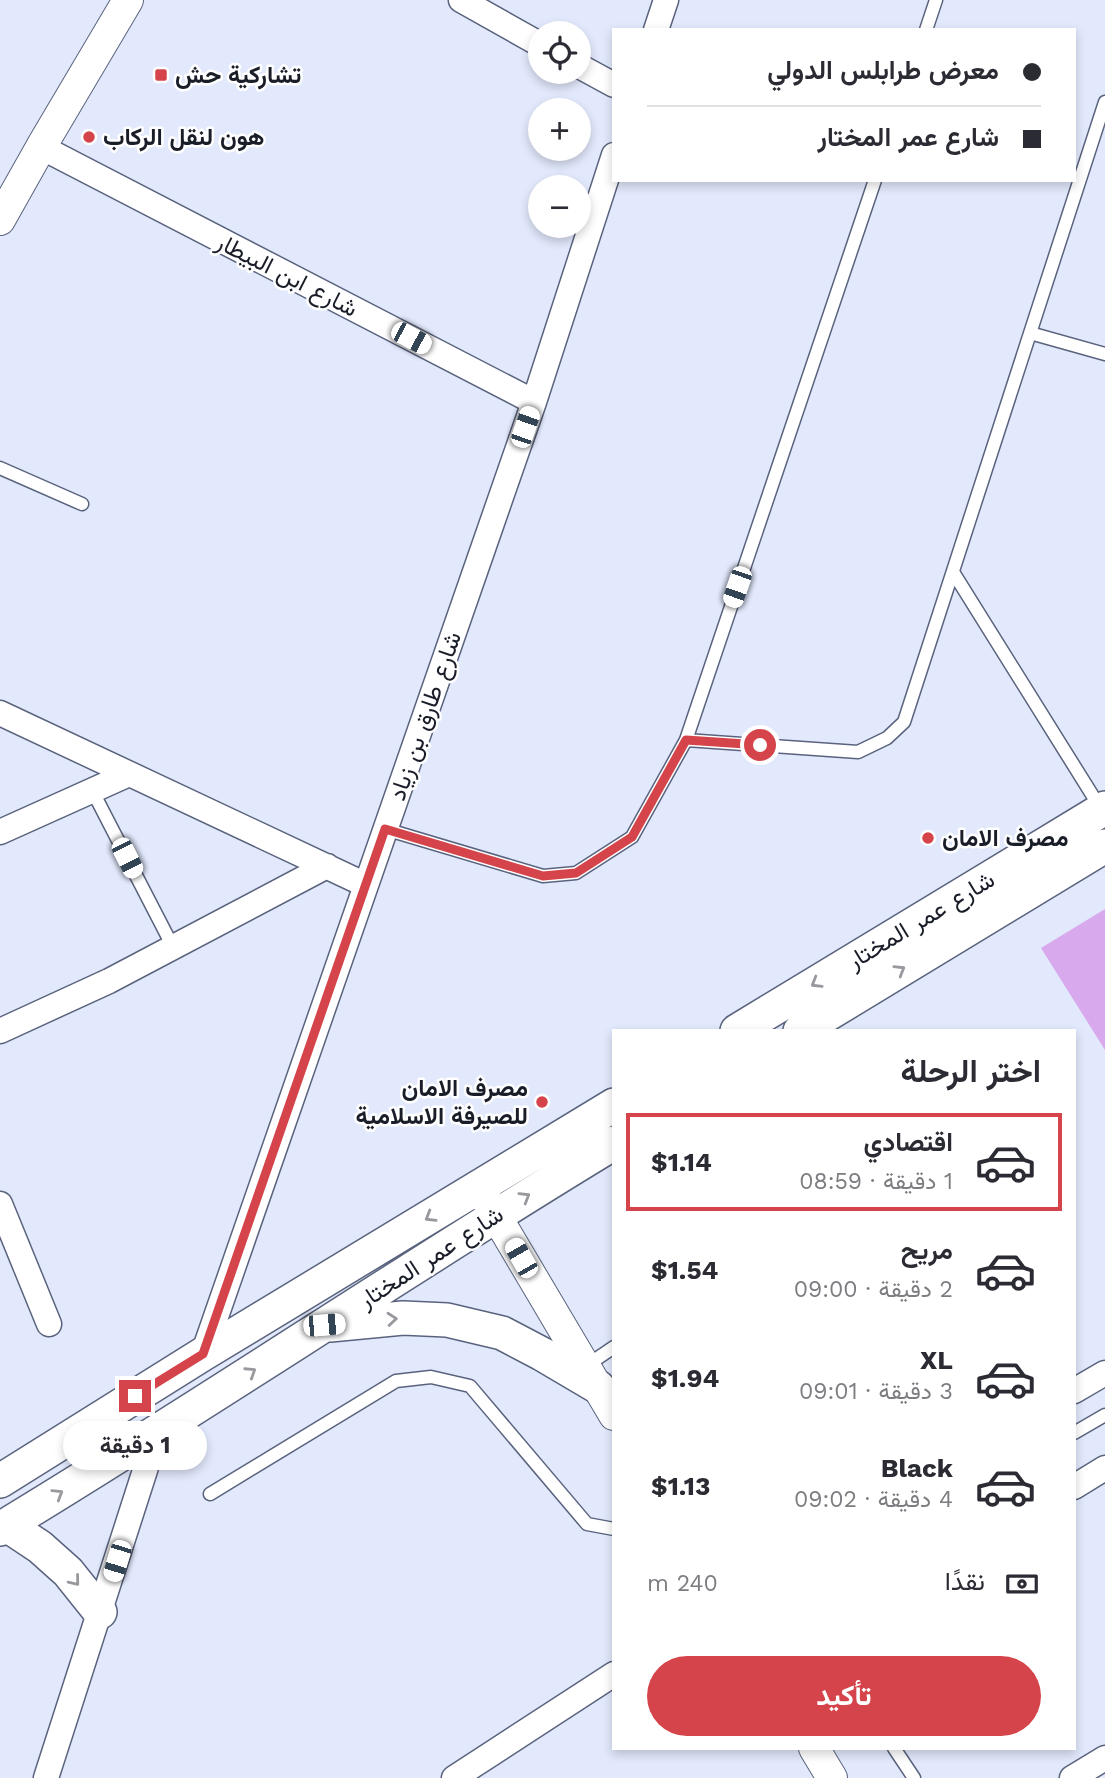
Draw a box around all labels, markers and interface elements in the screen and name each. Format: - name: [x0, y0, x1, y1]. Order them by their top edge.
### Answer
- map controls: [528, 21, 591, 238]
- button: locate: [528, 21, 591, 84]
- text: معرض طرابلس الدولي: [767, 55, 999, 85]
- place label: تشاركية حش: [175, 61, 301, 90]
- marker: تشاركية حش: [153, 67, 169, 83]
- button: +: [528, 98, 591, 161]
- text: شارع عمر المختار: [817, 122, 999, 152]
- place label: هون لنقل الركاب: [103, 123, 264, 152]
- marker: هون لنقل الركاب: [81, 129, 97, 145]
- button: −: [528, 175, 591, 238]
- street label: شارع ابن البيطار: [210, 227, 362, 324]
- car: [388, 319, 435, 357]
- car: [509, 404, 542, 450]
- car: [721, 564, 754, 610]
- street label: شارع طارق بن زياد: [383, 628, 469, 805]
- route start: [744, 729, 776, 761]
- place label: مصرف الامان: [942, 824, 1068, 853]
- marker: مصرف الامان: [920, 830, 936, 846]
- car: [109, 835, 146, 881]
- street label: شارع عمر المختار: [842, 865, 1001, 977]
- one-way arrow: [893, 965, 906, 978]
- one-way arrow: [810, 975, 823, 988]
- text: اختر الرحلة: [901, 1052, 1041, 1090]
- place label: مصرف الامان للصيرفة الاسلامية: [356, 1074, 528, 1131]
- marker: مصرف الامان للصيرفة الاسلامية: [534, 1094, 550, 1110]
- text: اقتصادي: [864, 1127, 953, 1157]
- icon: car: [974, 1131, 1037, 1194]
- text: $1.14: [651, 1147, 712, 1177]
- text: 1 دقيقة · 08:59: [799, 1168, 953, 1195]
- one-way arrow: [517, 1192, 530, 1205]
- street label: شارع عمر المختار: [353, 1200, 510, 1316]
- one-way arrow: [425, 1208, 438, 1221]
- car: [502, 1235, 541, 1281]
- text: مريح: [901, 1235, 953, 1265]
- icon: car: [974, 1239, 1037, 1302]
- text: $1.54: [651, 1255, 718, 1285]
- text: 2 دقيقة · 09:00: [794, 1276, 953, 1303]
- one-way arrow: [387, 1312, 398, 1327]
- car: [303, 1313, 346, 1337]
- text: XL: [920, 1345, 953, 1375]
- icon: car: [974, 1347, 1037, 1410]
- text: $1.94: [651, 1363, 719, 1393]
- one-way arrow: [243, 1368, 256, 1381]
- text: 3 دقيقة · 09:01: [799, 1378, 953, 1405]
- route end: [119, 1380, 151, 1412]
- callout: 1 دقيقة: [63, 1420, 207, 1470]
- text: 1 دقيقة: [100, 1432, 170, 1459]
- text: Black: [881, 1453, 953, 1483]
- icon: car: [974, 1455, 1037, 1518]
- text: $1.13: [651, 1471, 710, 1501]
- text: 4 دقيقة · 09:02: [794, 1486, 953, 1513]
- one-way arrow: [51, 1489, 64, 1502]
- car: [101, 1538, 134, 1584]
- icon: cash: [1003, 1565, 1041, 1603]
- text: نقدًا: [945, 1566, 985, 1596]
- text: 240 m: [647, 1570, 718, 1597]
- one-way arrow: [67, 1573, 80, 1585]
- button: تأكيد: [647, 1656, 1041, 1736]

